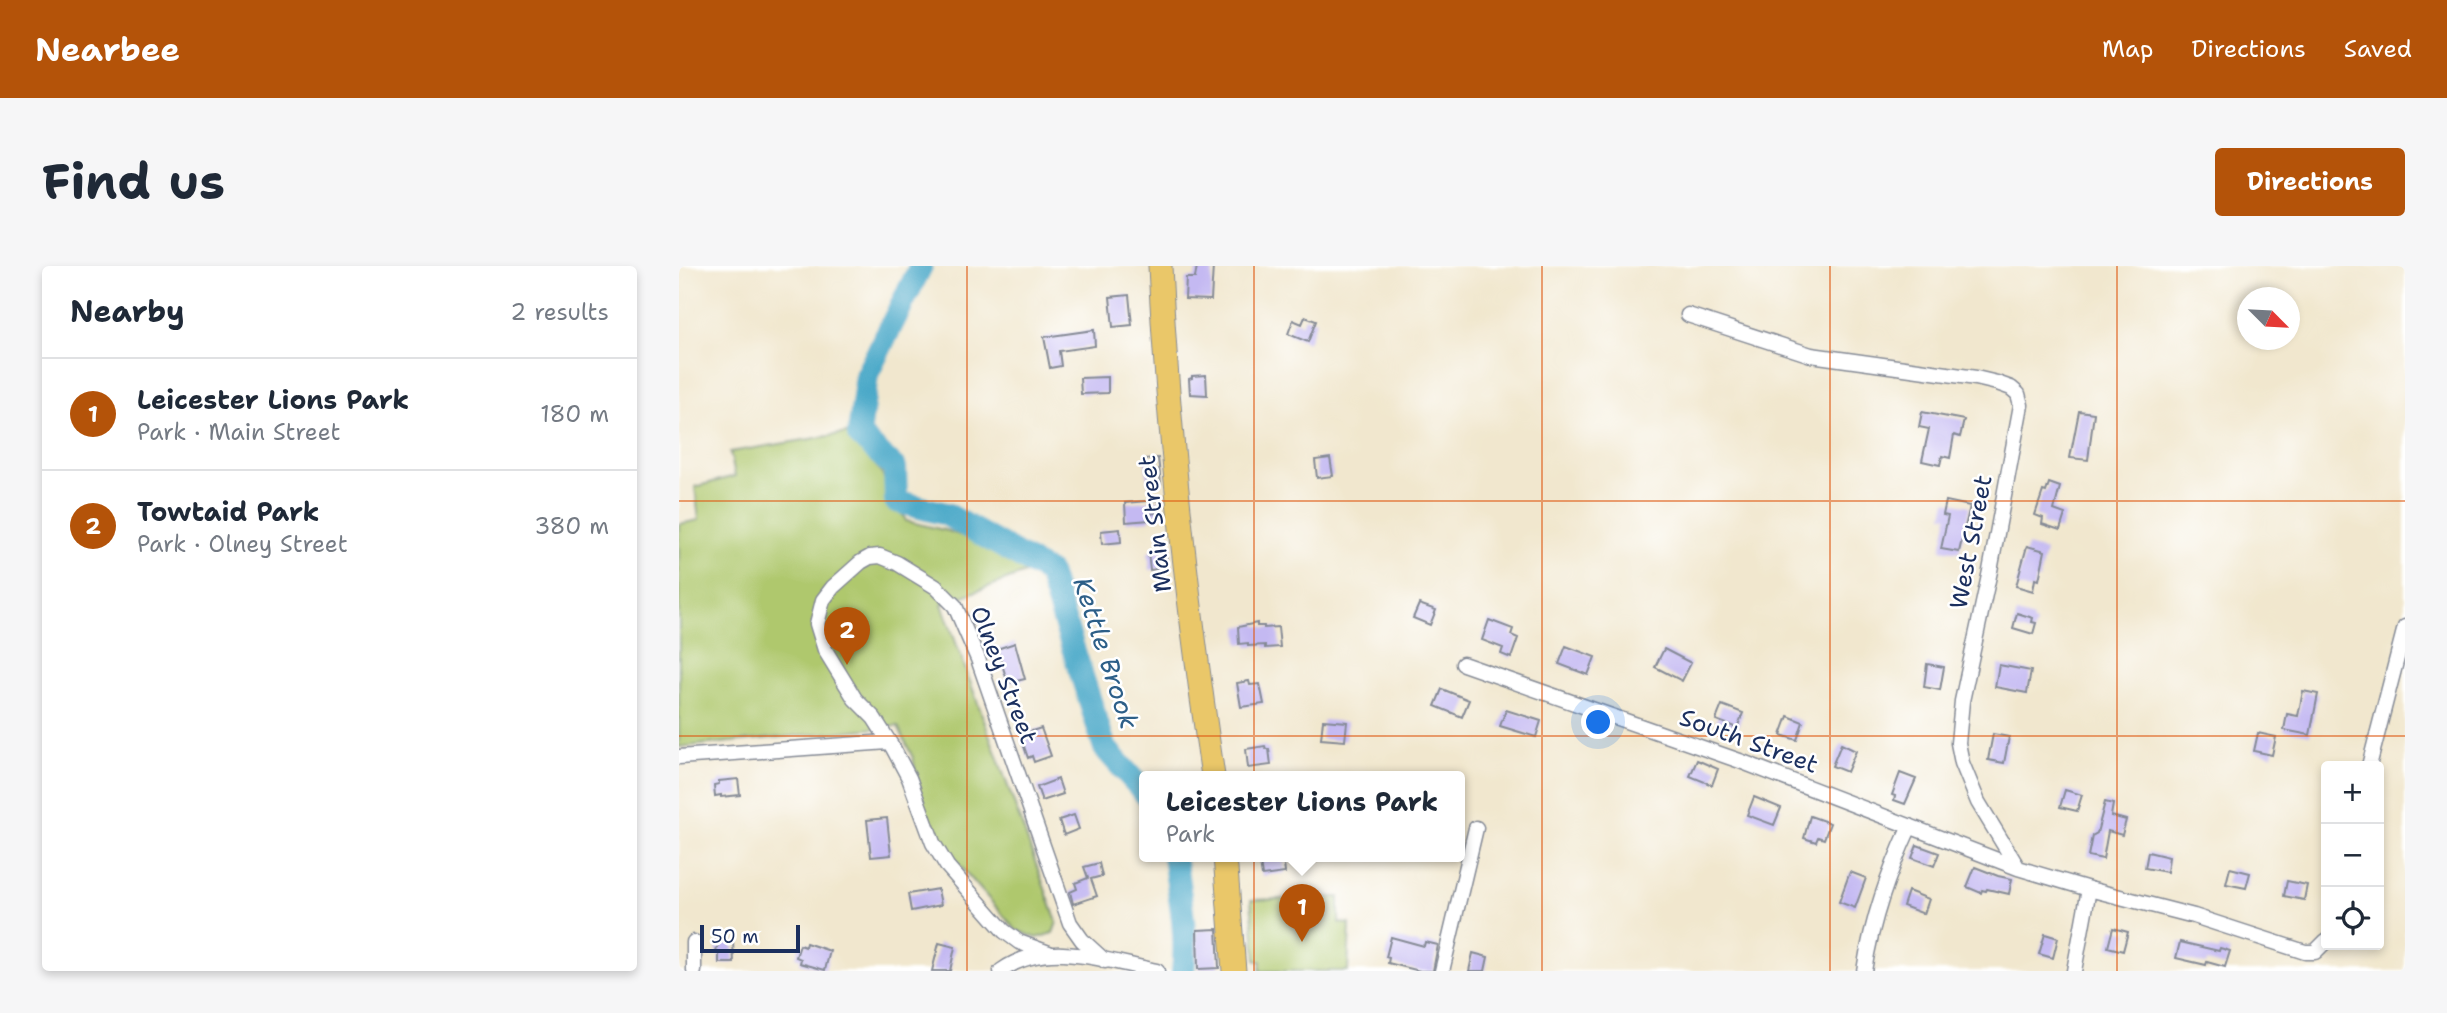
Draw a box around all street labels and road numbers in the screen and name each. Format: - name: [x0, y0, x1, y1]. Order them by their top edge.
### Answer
- street label: Main Street: [1131, 454, 1179, 594]
- street label: West Street: [1942, 472, 2000, 612]
- street label: Olney Street: [963, 601, 1045, 749]
- street label: South Street: [1675, 701, 1823, 781]

